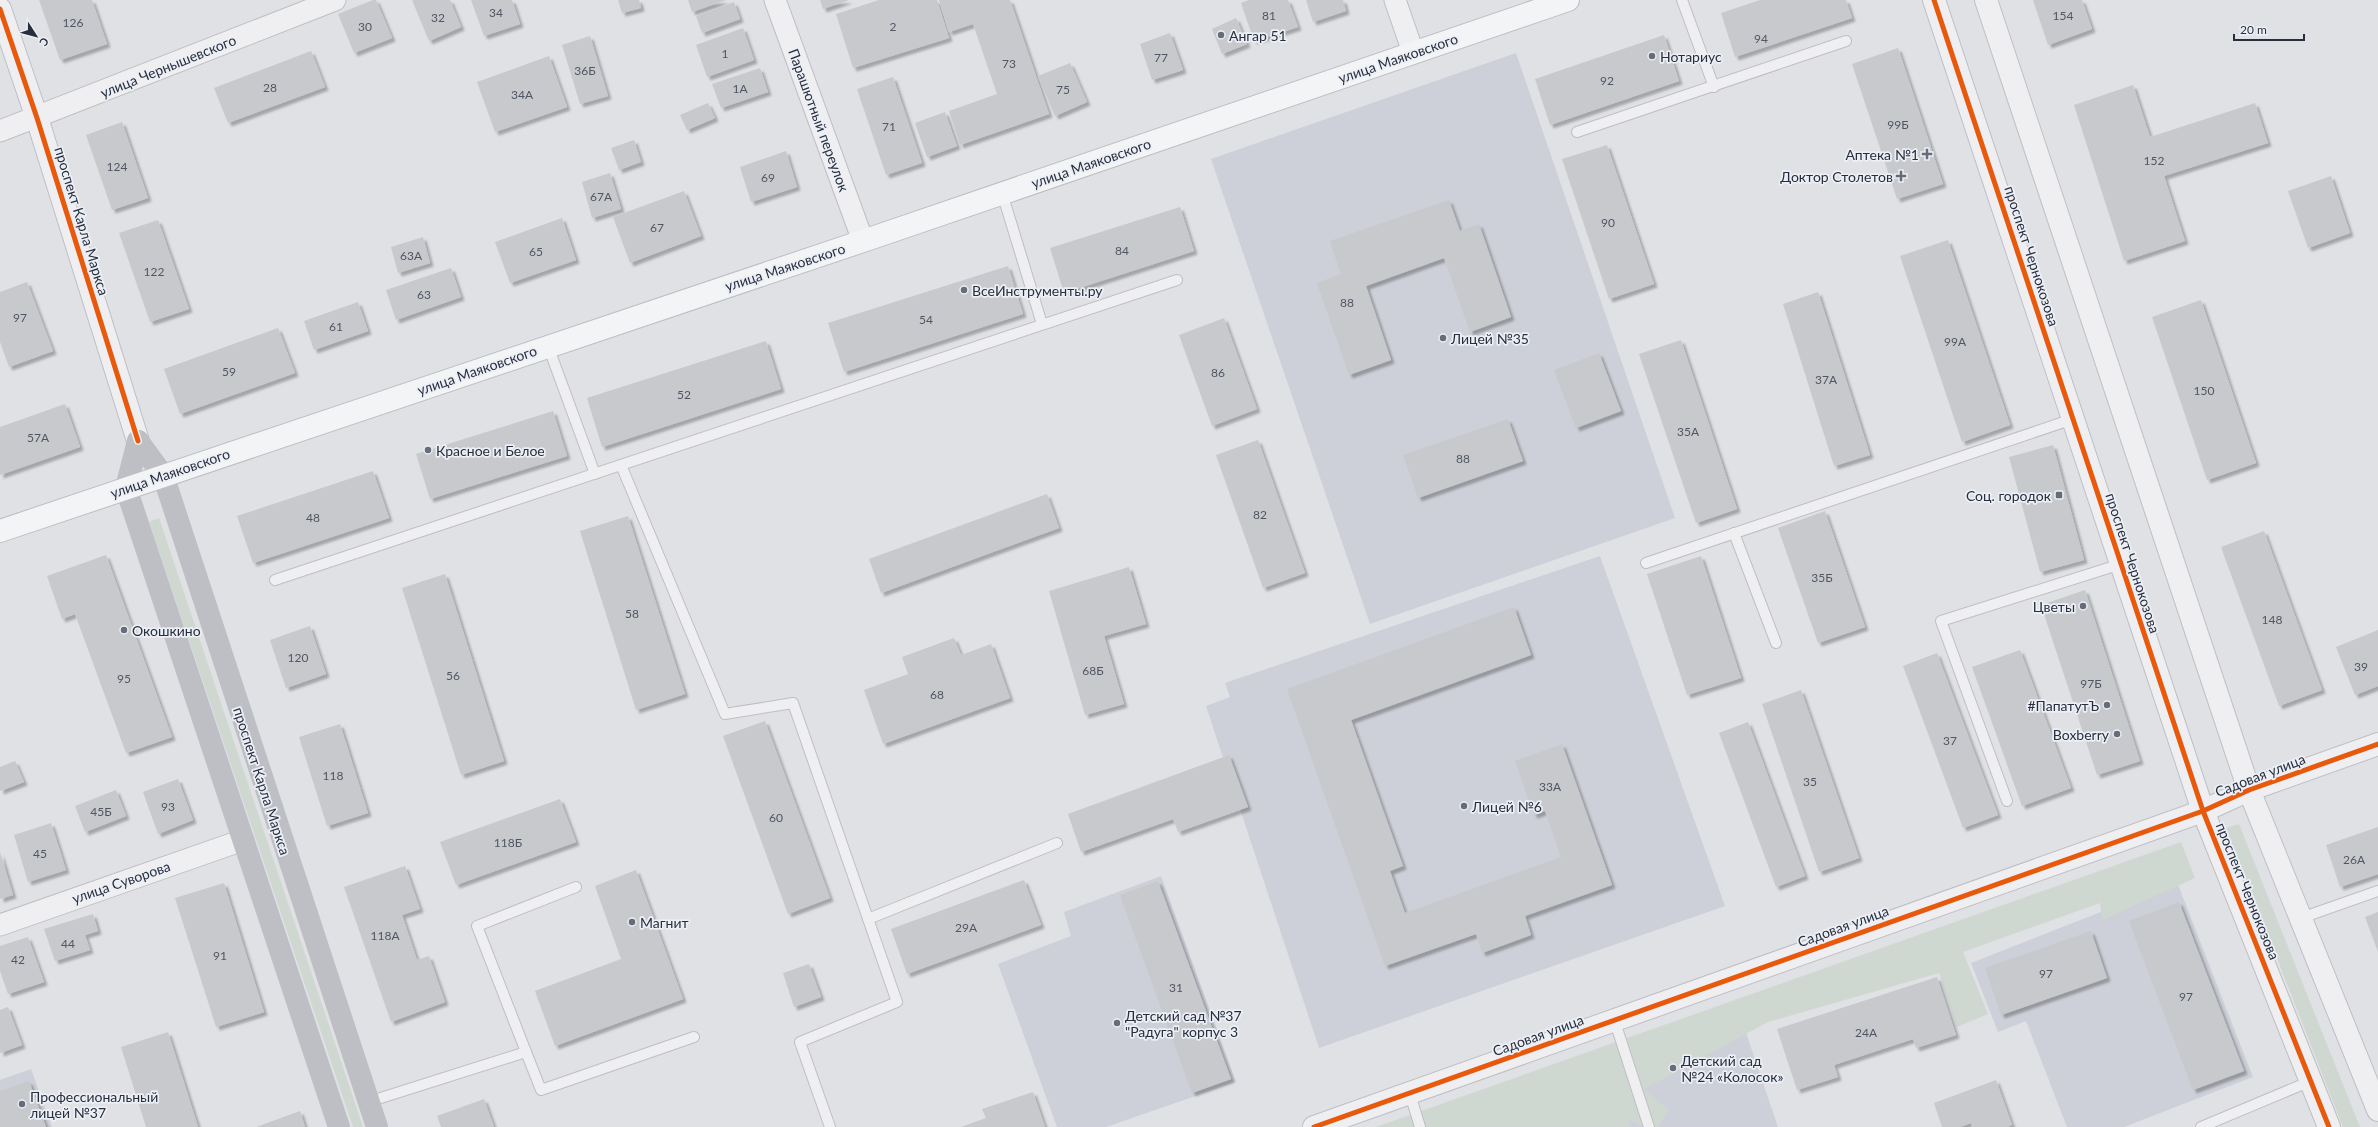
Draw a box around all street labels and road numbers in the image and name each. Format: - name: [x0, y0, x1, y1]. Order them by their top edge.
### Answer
- street label: улица Маяковского: [1336, 30, 1460, 86]
- street label: улица Чернышевского: [98, 31, 238, 101]
- street label: Парашютный переулок: [785, 46, 853, 195]
- street label: улица Маяковского: [1029, 135, 1153, 191]
- street label: проспект Карла Маркса: [51, 145, 113, 297]
- street label: проспект Чернокозова: [2001, 184, 2063, 328]
- street label: улица Маяковского: [723, 240, 847, 294]
- street label: улица Маяковского: [415, 342, 539, 398]
- street label: улица Маяковского: [108, 445, 232, 501]
- street label: проспект Чернокозова: [2102, 491, 2164, 635]
- street label: проспект Карла Маркса: [230, 705, 294, 857]
- street label: Садовая улица: [2212, 750, 2308, 800]
- street label: проспект Чернокозова: [2213, 820, 2283, 962]
- street label: улица Суворова: [70, 857, 172, 907]
- street label: Садовая улица: [1795, 902, 1891, 950]
- street label: Садовая улица: [1490, 1011, 1586, 1059]

